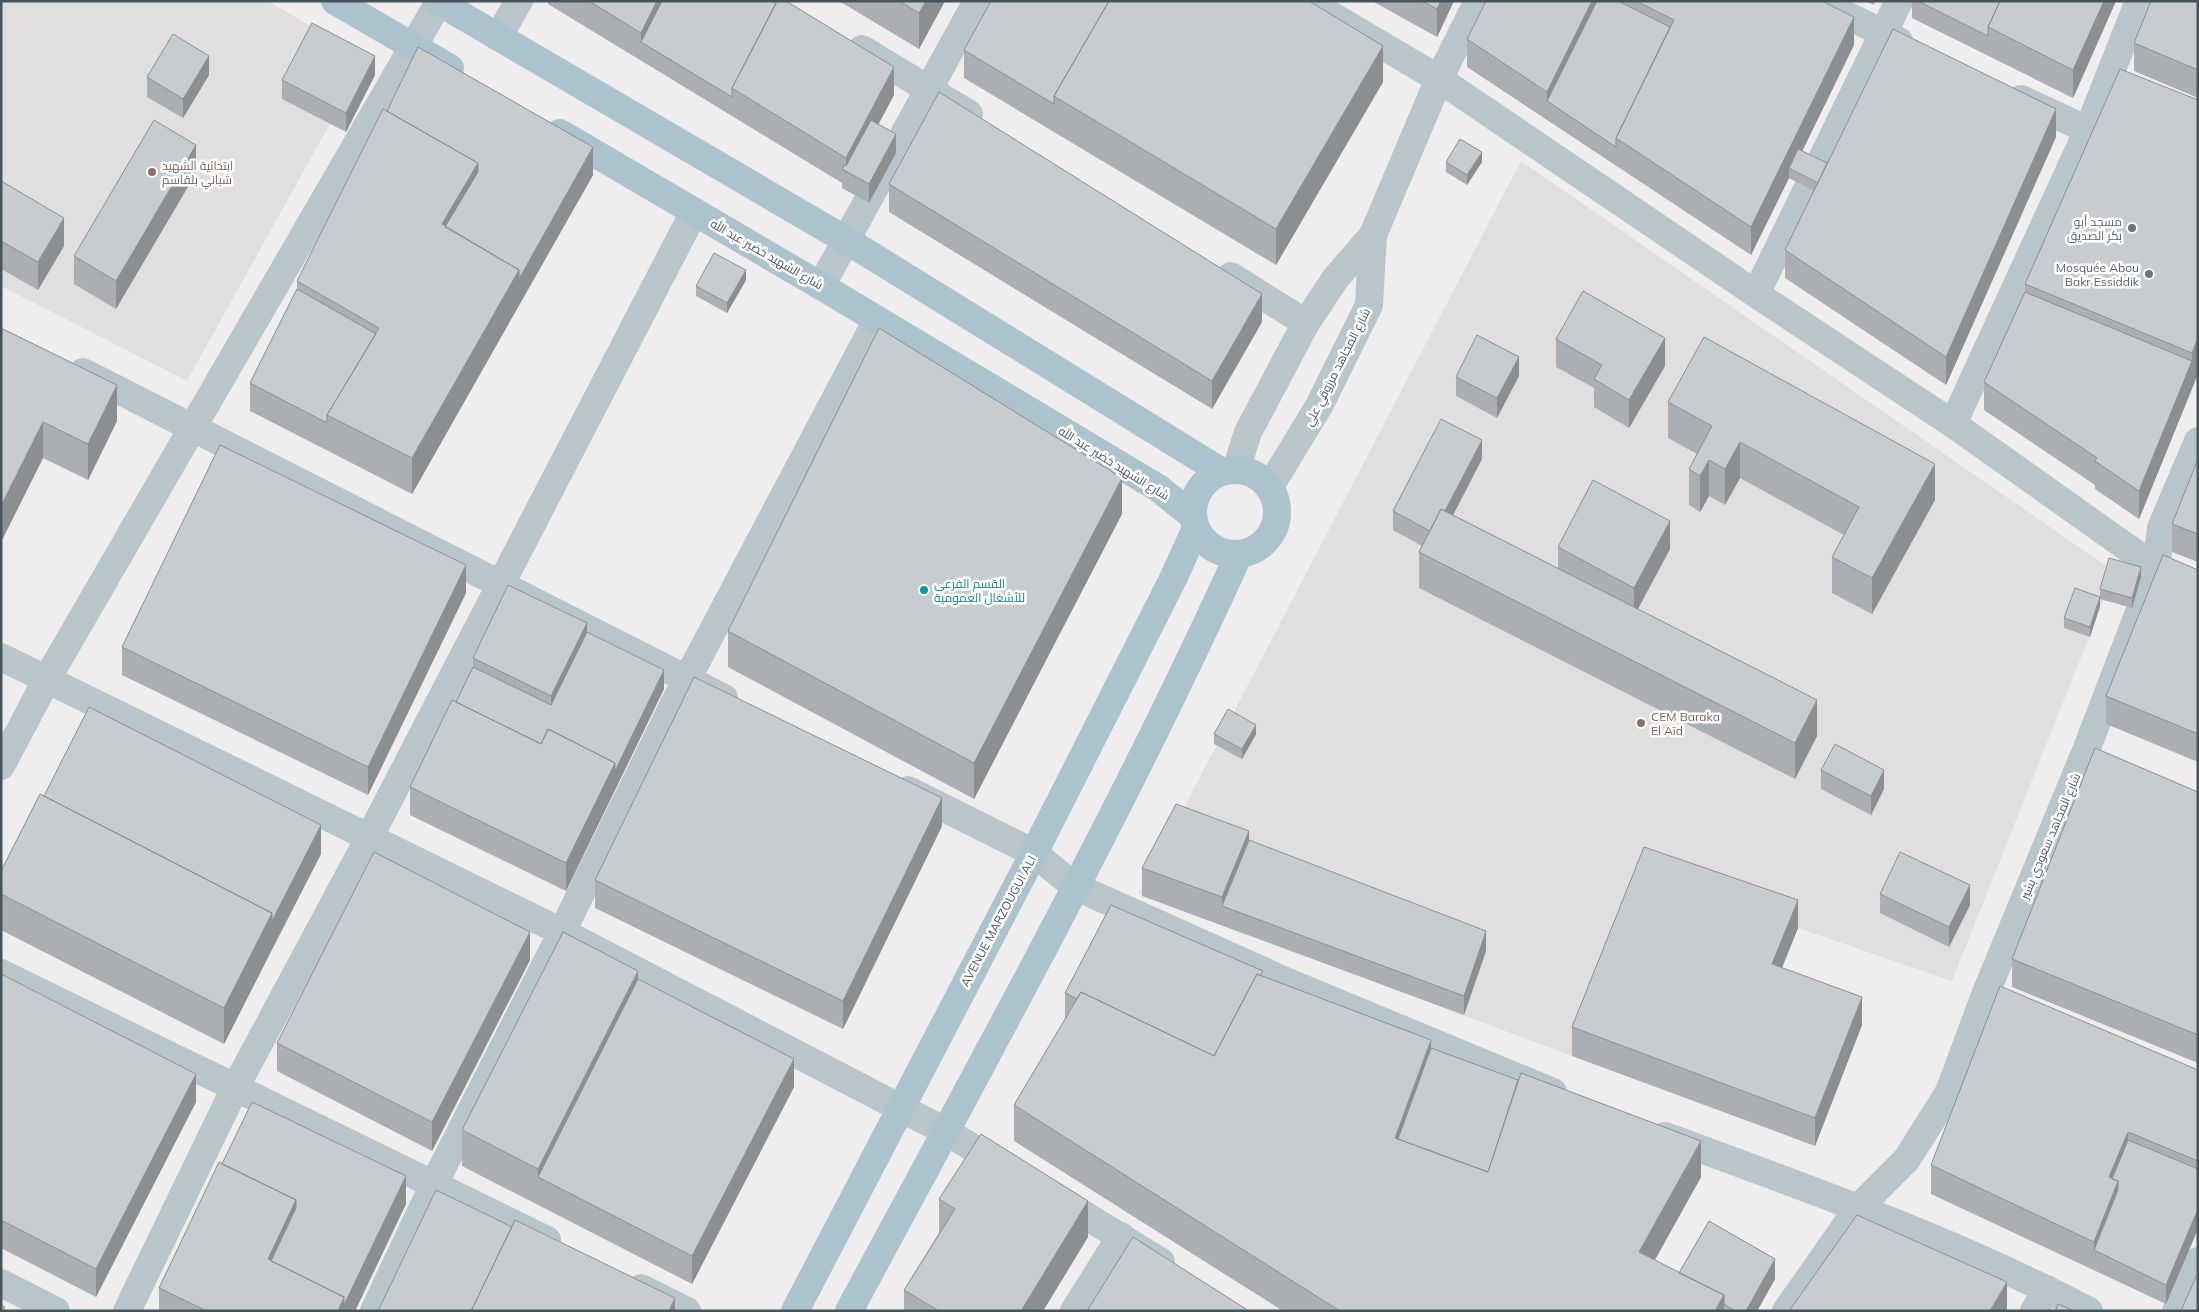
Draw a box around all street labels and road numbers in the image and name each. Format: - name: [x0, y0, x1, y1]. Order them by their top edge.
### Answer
- street label: شارع الشهيد خضير عبد الله: [708, 216, 826, 293]
- street label: شارع المجاهد مرزوقي علي: [1301, 306, 1376, 430]
- street label: شارع الشهيد خضير عبد الله: [1055, 423, 1172, 504]
- street label: شارع المجاهد سعودي بشير: [2016, 771, 2086, 903]
- street label: AVENUE MARZOUGUI ALI: [957, 853, 1039, 989]

